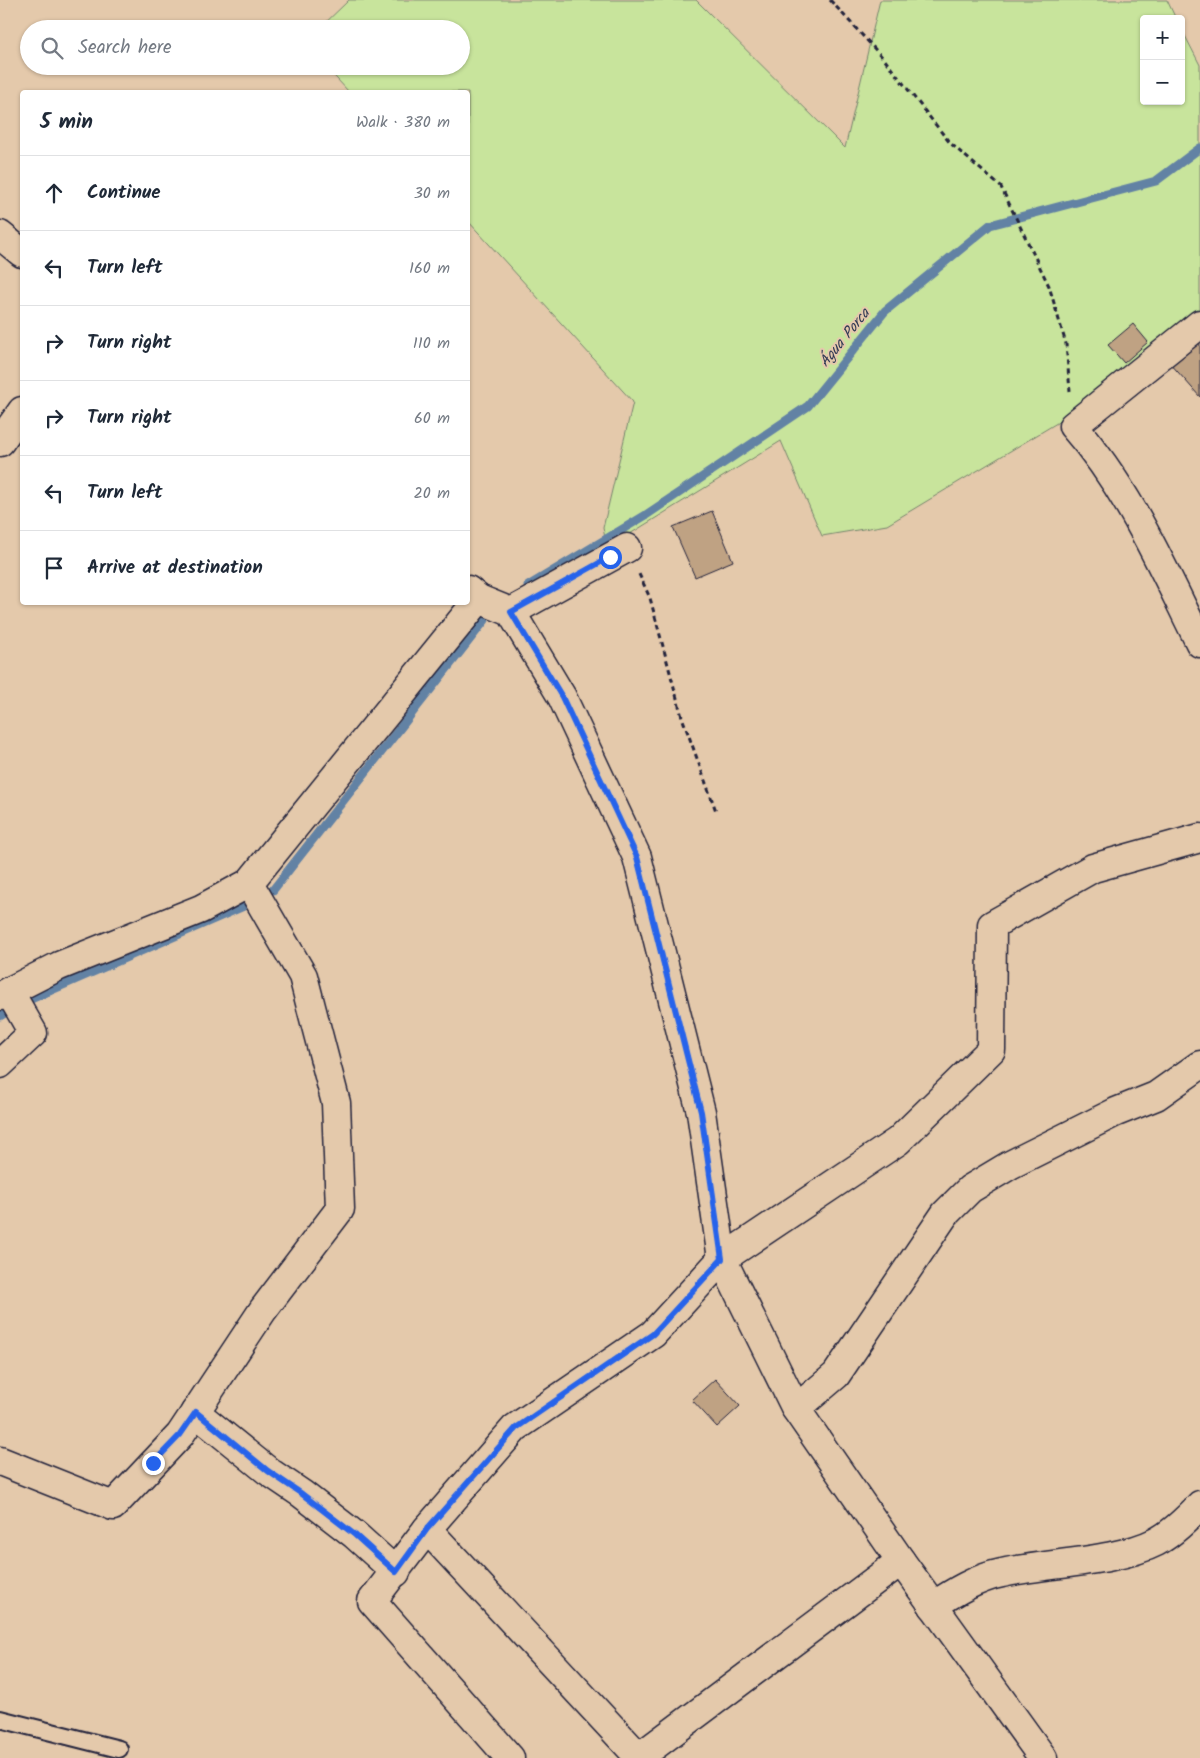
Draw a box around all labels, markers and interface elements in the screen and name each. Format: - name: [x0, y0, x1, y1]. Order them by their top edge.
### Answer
- map controls: [1140, 15, 1185, 105]
- button: +: [1140, 15, 1185, 60]
- search box: [20, 20, 470, 75]
- text: Search here: [78, 33, 172, 63]
- icon: search: [38, 34, 66, 62]
- button: −: [1140, 60, 1185, 105]
- text: 5 min: [40, 106, 93, 139]
- text: Walk · 380 m: [356, 110, 450, 135]
- text: Continue: [87, 178, 160, 208]
- icon: ahead: [40, 179, 68, 207]
- text: 30 m: [414, 181, 450, 206]
- text: Turn left: [87, 253, 162, 283]
- icon: left: [40, 254, 68, 282]
- text: 160 m: [409, 256, 450, 281]
- water label: Água Porca: [814, 302, 877, 373]
- text: Turn right: [87, 328, 172, 358]
- icon: right: [40, 329, 68, 357]
- text: 110 m: [413, 331, 450, 356]
- text: Turn right: [87, 403, 172, 433]
- icon: right: [40, 404, 68, 432]
- text: 60 m: [414, 406, 450, 431]
- text: Turn left: [87, 478, 162, 508]
- icon: left: [40, 479, 68, 507]
- text: 20 m: [414, 481, 450, 506]
- route start: [599, 546, 622, 569]
- text: Arrive at destination: [87, 553, 263, 583]
- icon: arrive: [40, 554, 68, 582]
- route end: [142, 1452, 165, 1475]

